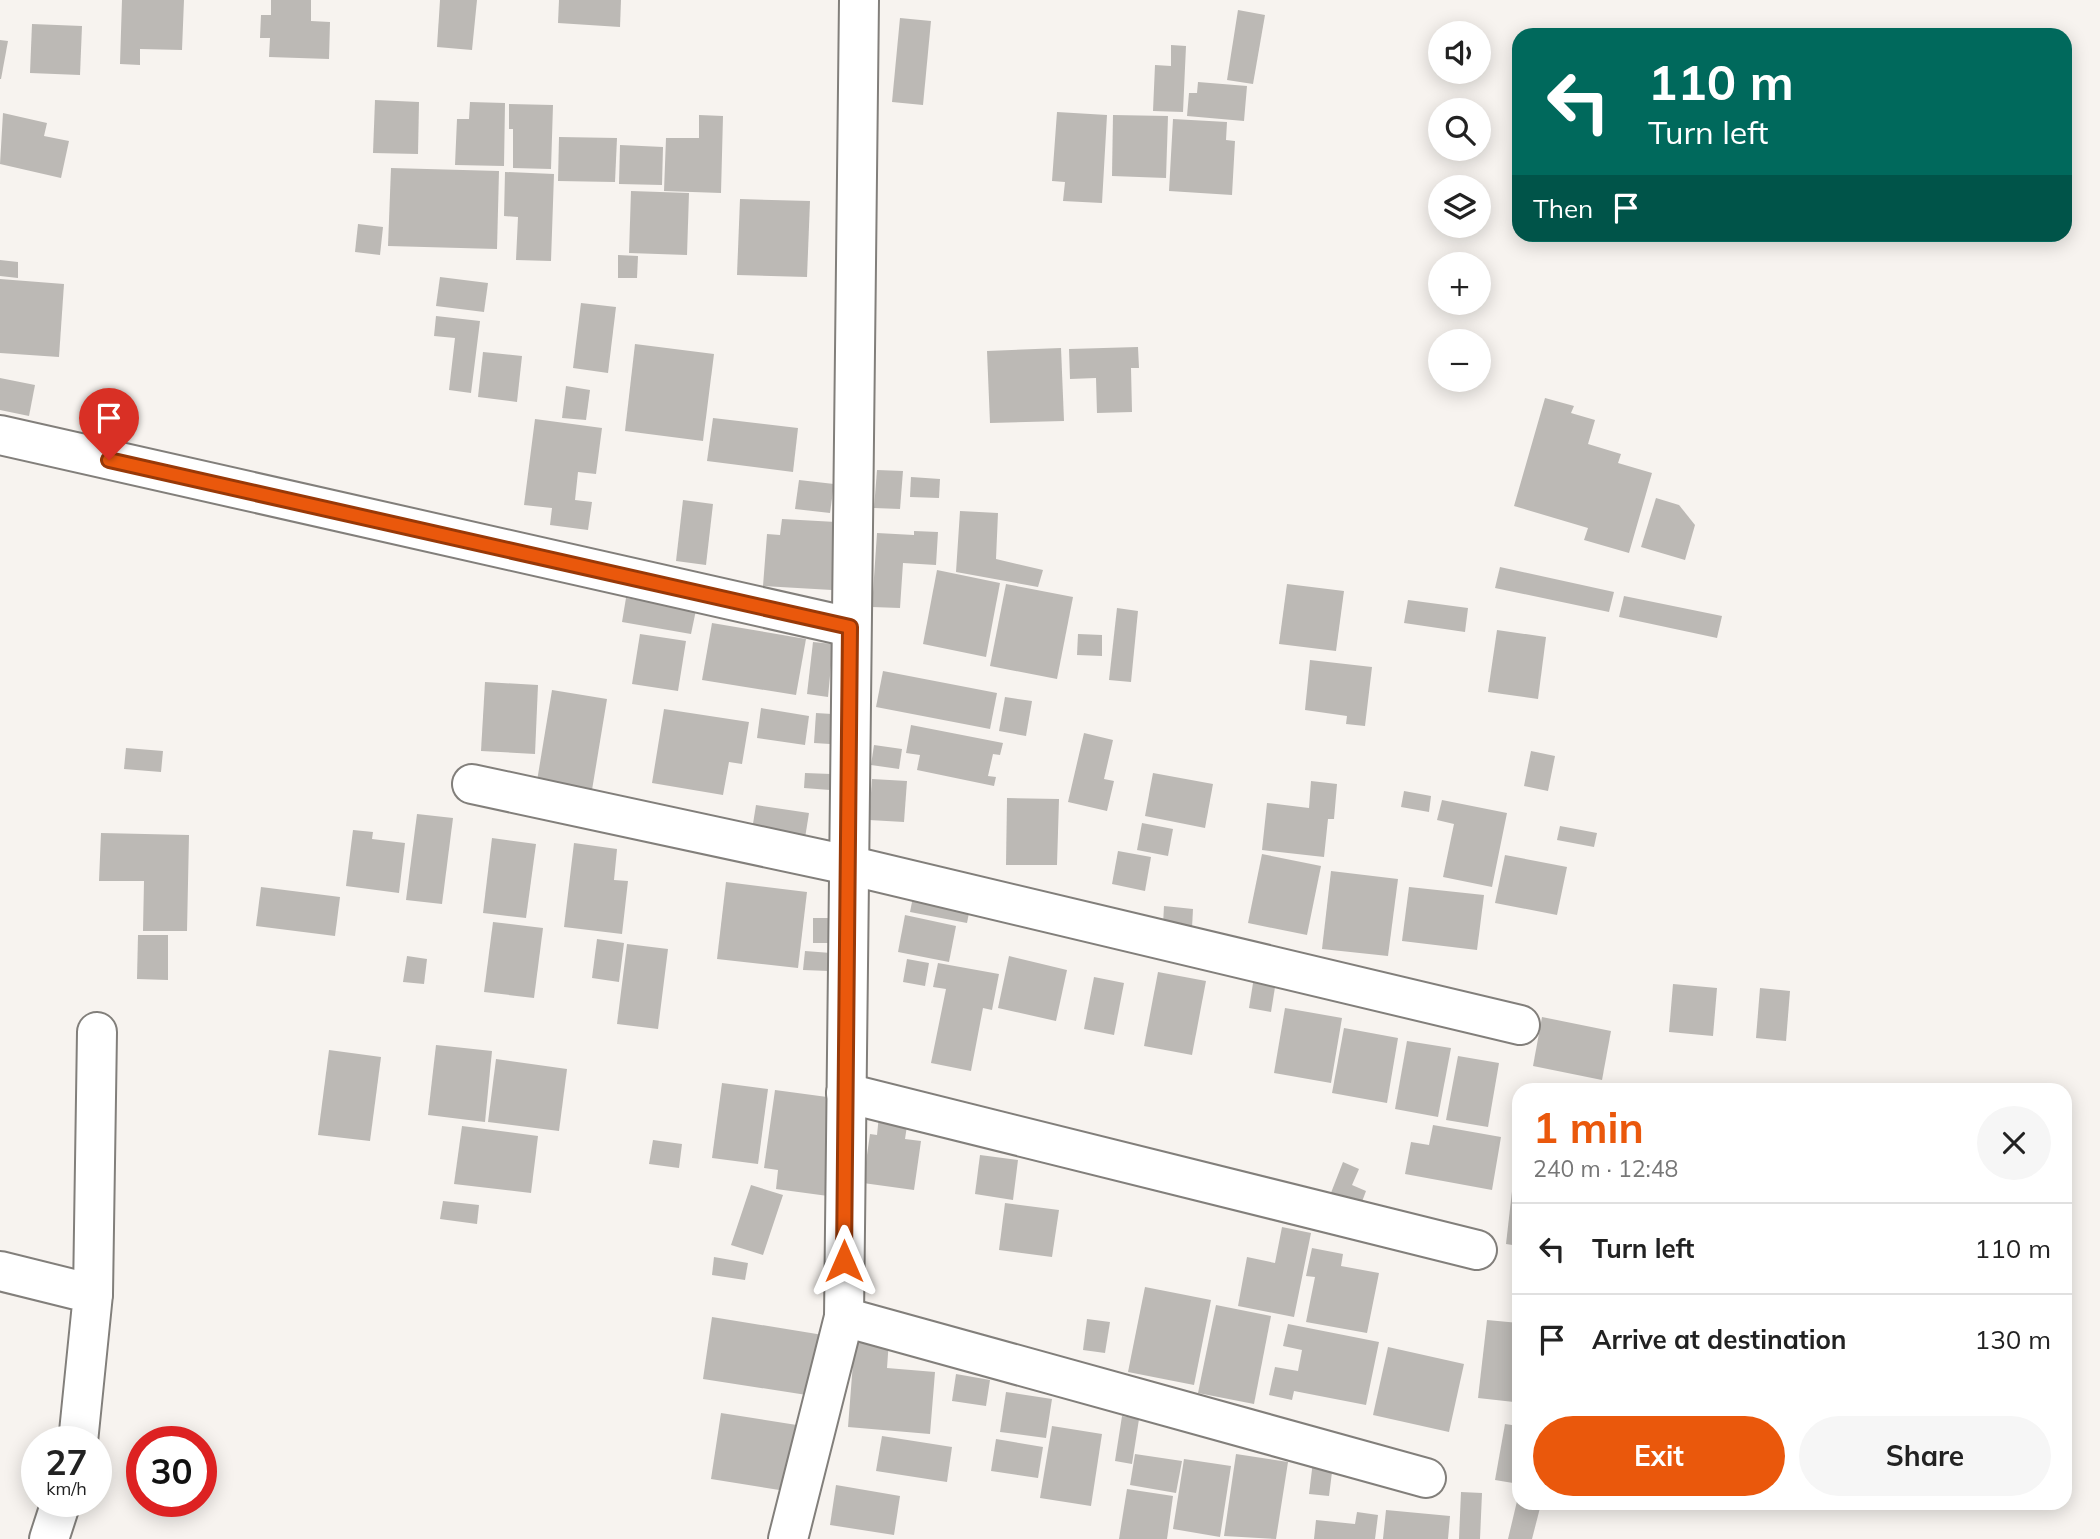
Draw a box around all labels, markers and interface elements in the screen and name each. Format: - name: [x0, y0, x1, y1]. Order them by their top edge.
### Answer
- map controls: [1428, 21, 1491, 392]
- button: sound: [1428, 21, 1491, 84]
- text: 110 m: [1648, 51, 1794, 112]
- icon: left: [1533, 56, 1624, 147]
- button: search: [1428, 98, 1491, 161]
- text: Turn left: [1648, 112, 1768, 152]
- button: layers: [1428, 175, 1491, 238]
- icon: arrive: [1607, 189, 1645, 227]
- text: Then: [1533, 192, 1593, 225]
- button: +: [1428, 252, 1491, 315]
- button: −: [1428, 329, 1491, 392]
- pin: [79, 388, 139, 460]
- icon: arrive: [90, 399, 128, 437]
- text: 1 min: [1533, 1101, 1644, 1154]
- button: close: [1977, 1106, 2051, 1180]
- text: 240 m · 12:48: [1533, 1154, 1678, 1183]
- position arrow: [807, 1224, 881, 1298]
- icon: left: [1533, 1230, 1571, 1268]
- text: Turn left: [1592, 1232, 1694, 1265]
- text: 110 m: [1975, 1232, 2051, 1265]
- icon: arrive: [1533, 1321, 1571, 1359]
- text: Arrive at destination: [1592, 1323, 1847, 1356]
- text: 130 m: [1975, 1323, 2051, 1356]
- button: Exit: [1533, 1416, 1785, 1496]
- button: Share: [1799, 1416, 2051, 1496]
- speed limit sign: 30: [126, 1426, 217, 1517]
- text: 27: [45, 1440, 88, 1484]
- text: km/h: [46, 1477, 87, 1500]

